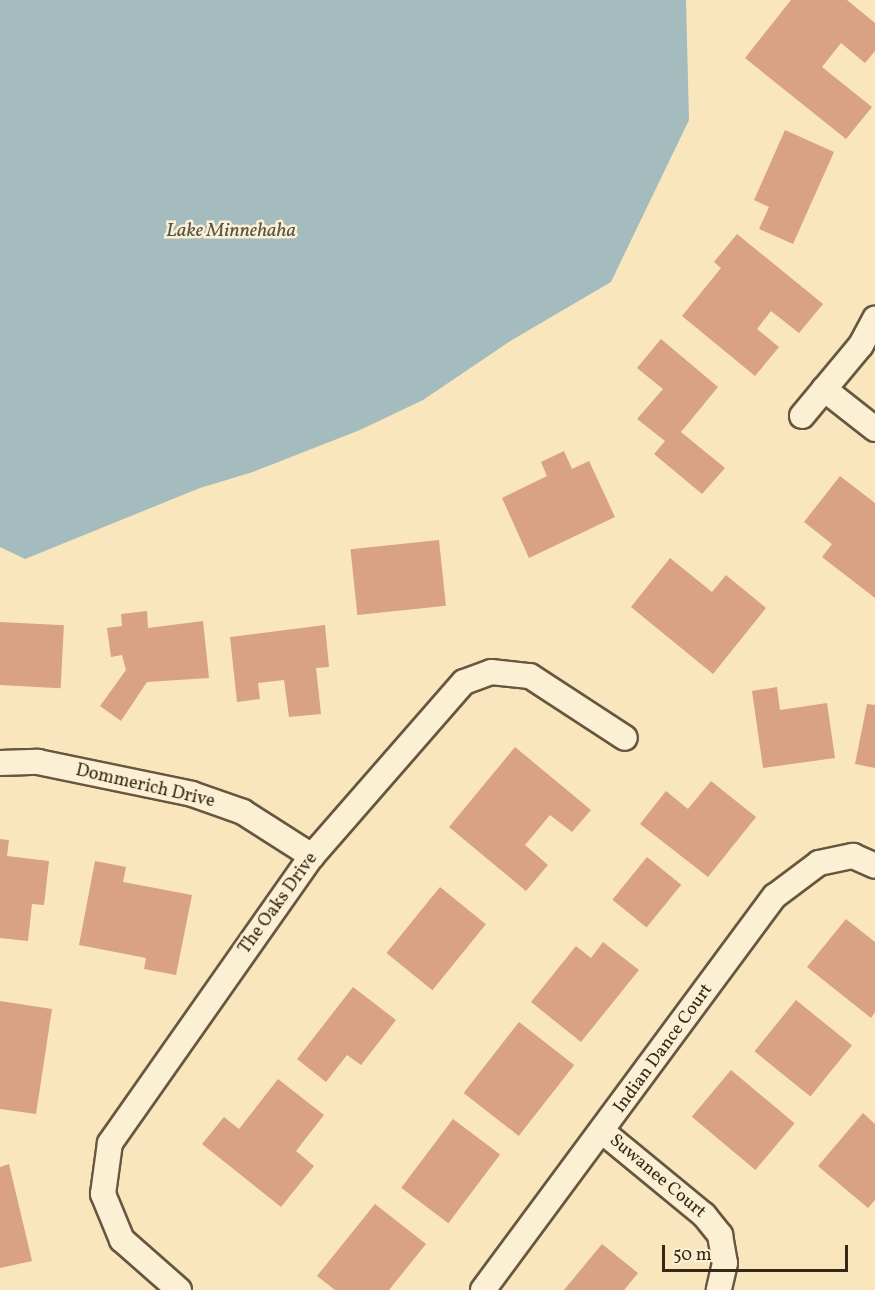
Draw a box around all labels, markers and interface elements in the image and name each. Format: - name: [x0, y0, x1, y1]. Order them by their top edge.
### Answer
- water label: Lake Minnehaha: [166, 219, 296, 243]
- street label: Dommerich Drive: [73, 761, 217, 813]
- street label: The Oaks Drive: [235, 849, 323, 959]
- street label: Indian Dance Court: [610, 980, 718, 1118]
- street label: Suwanee Court: [604, 1130, 710, 1224]
- scale bar: [665, 1233, 851, 1271]
- text: 50 m: [673, 1243, 712, 1268]

